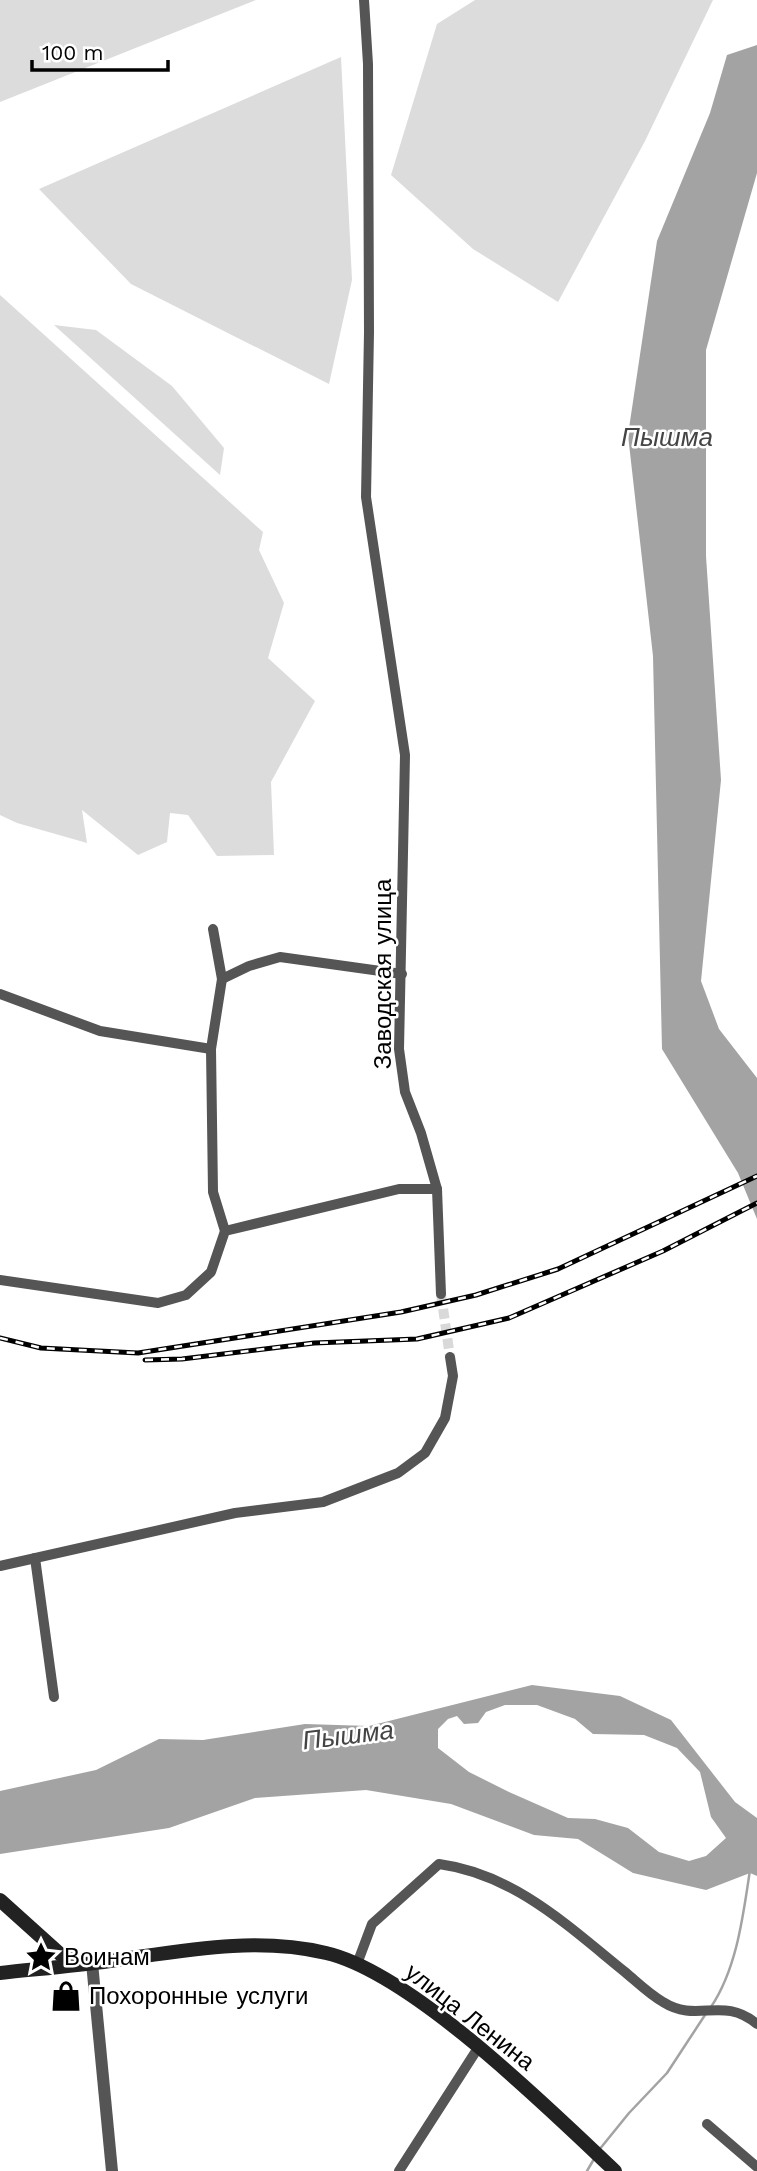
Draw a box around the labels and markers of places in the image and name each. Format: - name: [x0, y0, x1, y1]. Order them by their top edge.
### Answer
- place icon: Воинам: [24, 1940, 58, 1974]
- place label: Воинам: [64, 1943, 150, 1971]
- shop icon: Похоронные услуги: [49, 1979, 83, 2013]
- place label: Похоронные услуги: [89, 1982, 308, 2010]

